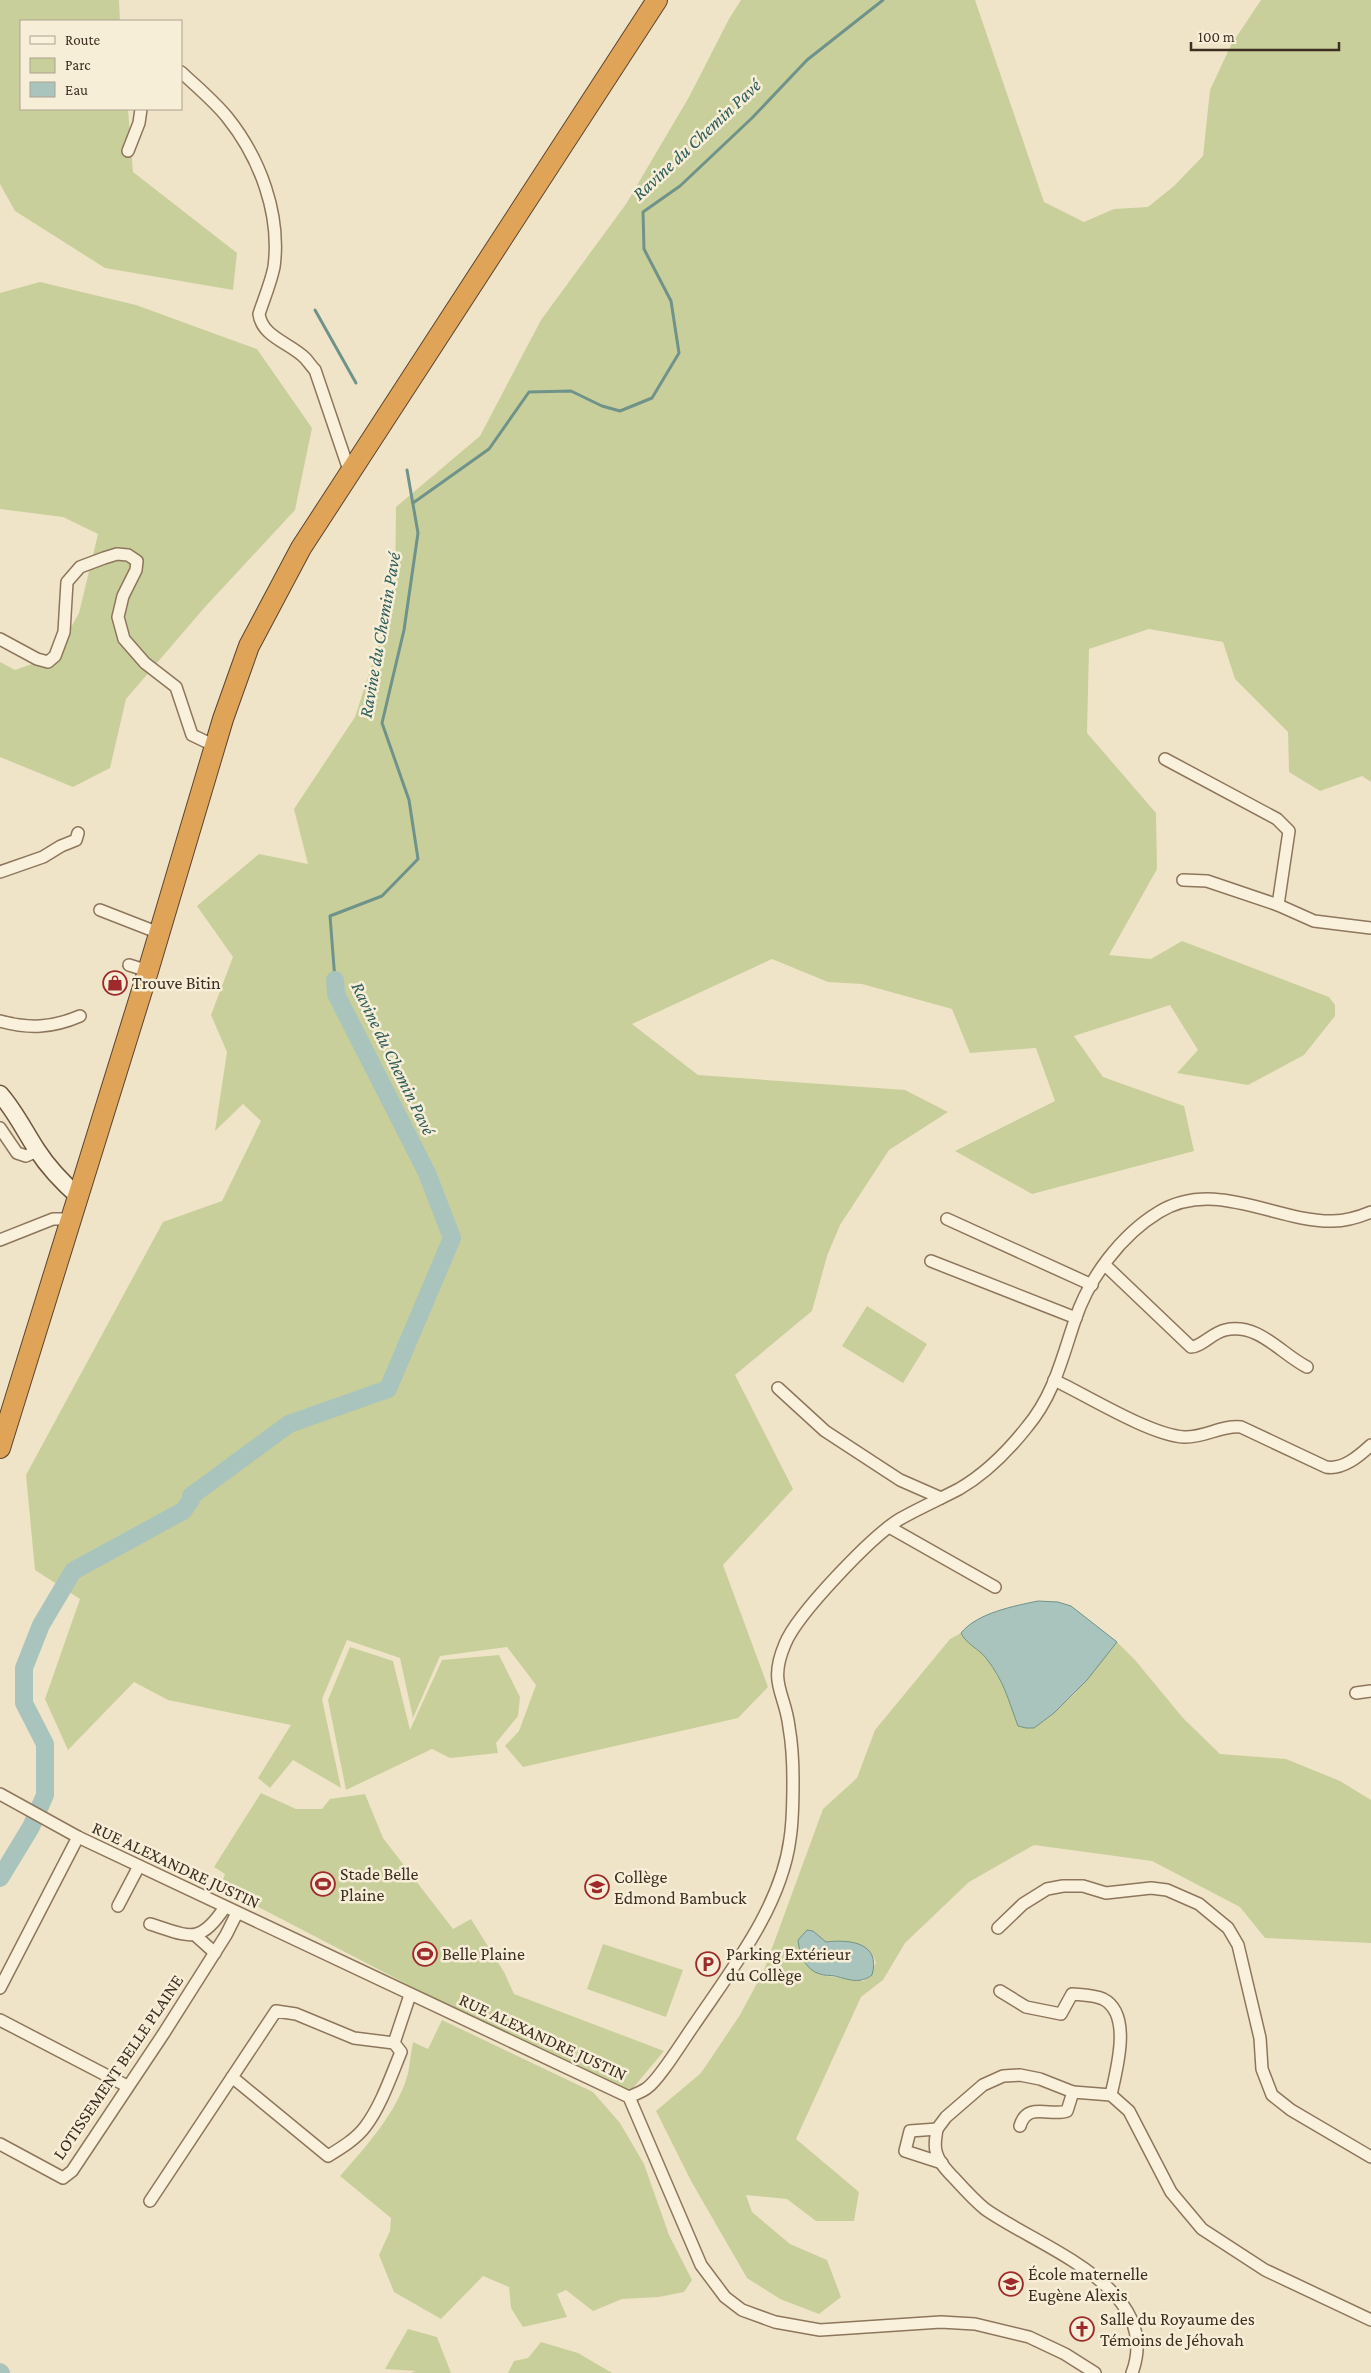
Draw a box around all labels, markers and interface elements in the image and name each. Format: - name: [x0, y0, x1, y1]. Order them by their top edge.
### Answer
- legend: [20, 20, 182, 110]
- scale bar: [1191, 20, 1338, 52]
- text: 100 m: [1198, 29, 1235, 45]
- text: Route: [65, 32, 100, 48]
- text: Parc: [65, 57, 91, 73]
- water label: Ravine du Chemin Pavé: [628, 73, 766, 204]
- text: Eau: [65, 82, 88, 98]
- water label: Ravine du Chemin Pavé: [355, 549, 405, 720]
- shop icon: Trouve Bitin: [102, 970, 128, 996]
- place label: Trouve Bitin: [132, 973, 221, 993]
- water label: Ravine du Chemin Pavé: [347, 978, 441, 1140]
- street label: RUE ALEXANDRE JUSTIN: [89, 1817, 263, 1913]
- place label: Stade Belle Plaine: [340, 1864, 419, 1905]
- place label: Collège Edmond Bambuck: [614, 1867, 747, 1908]
- sports icon: Stade Belle Plaine: [310, 1871, 336, 1897]
- school or university icon: Collège Edmond Bambuck: [584, 1874, 610, 1900]
- sports icon: Belle Plaine: [412, 1941, 438, 1967]
- place label: Belle Plaine: [442, 1944, 525, 1964]
- place label: Parking Extérieur du Collège: [726, 1944, 851, 1985]
- parking icon: Parking Extérieur du Collège: [695, 1951, 721, 1977]
- street label: LOTISSEMENT BELLE PLAINE: [49, 1971, 187, 2163]
- street label: RUE ALEXANDRE JUSTIN: [456, 1989, 630, 2085]
- place label: École maternelle Eugène Alexis: [1028, 2264, 1148, 2305]
- school or university icon: École maternelle Eugène Alexis: [998, 2271, 1024, 2297]
- place label: Salle du Royaume des Témoins de Jéhovah: [1100, 2309, 1255, 2350]
- church icon: Salle du Royaume des Témoins de Jéhovah: [1069, 2316, 1095, 2342]

